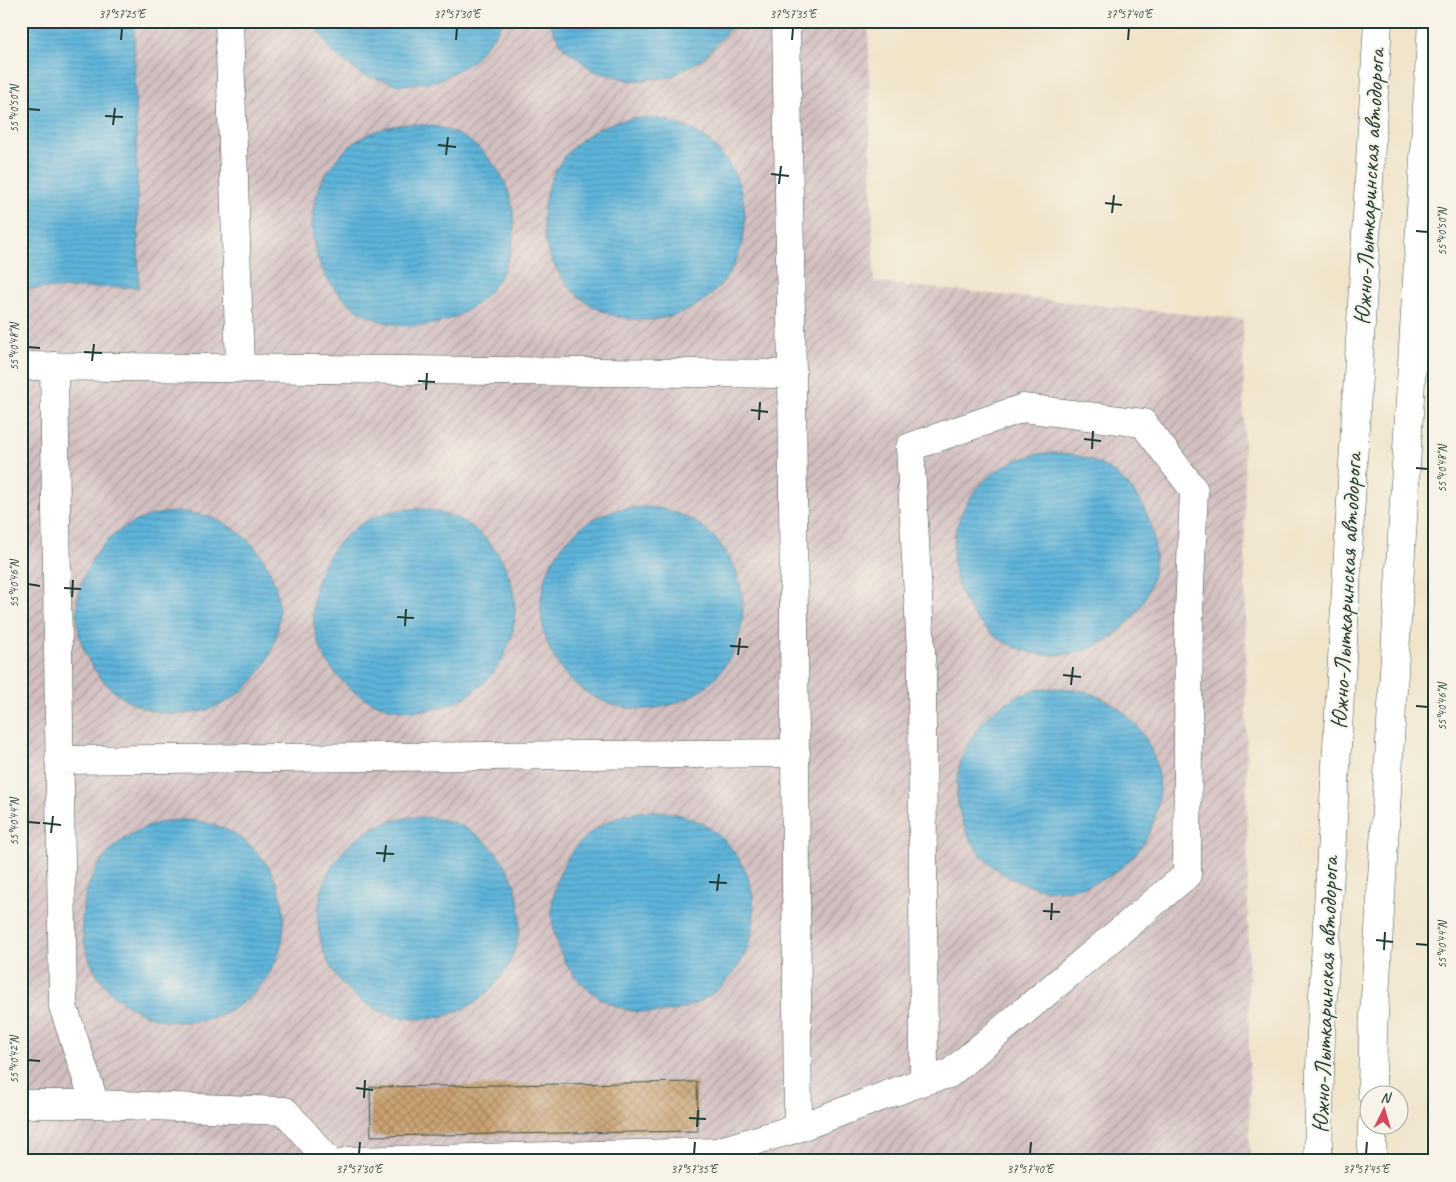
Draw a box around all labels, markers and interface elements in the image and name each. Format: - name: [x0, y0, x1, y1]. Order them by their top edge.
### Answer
- text: 37°57'25"E: [99, 6, 147, 22]
- text: 37°57'30"E: [434, 6, 482, 22]
- text: 37°57'35"E: [770, 6, 818, 22]
- text: 37°57'40"E: [1106, 6, 1154, 22]
- street label: Южно-Лыткаринская автодорога: [1347, 46, 1391, 326]
- text: 55°40'50"N: [6, 84, 22, 133]
- text: 55°40'50"N: [1434, 207, 1450, 256]
- text: 55°40'48"N: [6, 322, 22, 371]
- text: 55°40'48"N: [1434, 444, 1450, 493]
- street label: Южно-Лыткаринская автодорога: [1324, 450, 1368, 730]
- text: 55°40'46"N: [6, 559, 22, 608]
- text: 55°40'46"N: [1434, 682, 1450, 731]
- text: 55°40'44"N: [6, 797, 22, 846]
- street label: Южно-Лыткаринская автодорога: [1305, 854, 1345, 1134]
- text: 55°40'44"N: [1434, 920, 1450, 969]
- text: 55°40'42"N: [6, 1035, 22, 1084]
- north arrow: [1358, 1084, 1408, 1134]
- text: N: [1380, 1089, 1392, 1107]
- text: 37°57'30"E: [336, 1161, 384, 1177]
- text: 37°57'35"E: [671, 1161, 719, 1177]
- text: 37°57'40"E: [1007, 1161, 1055, 1177]
- text: 37°57'45"E: [1343, 1161, 1391, 1177]

